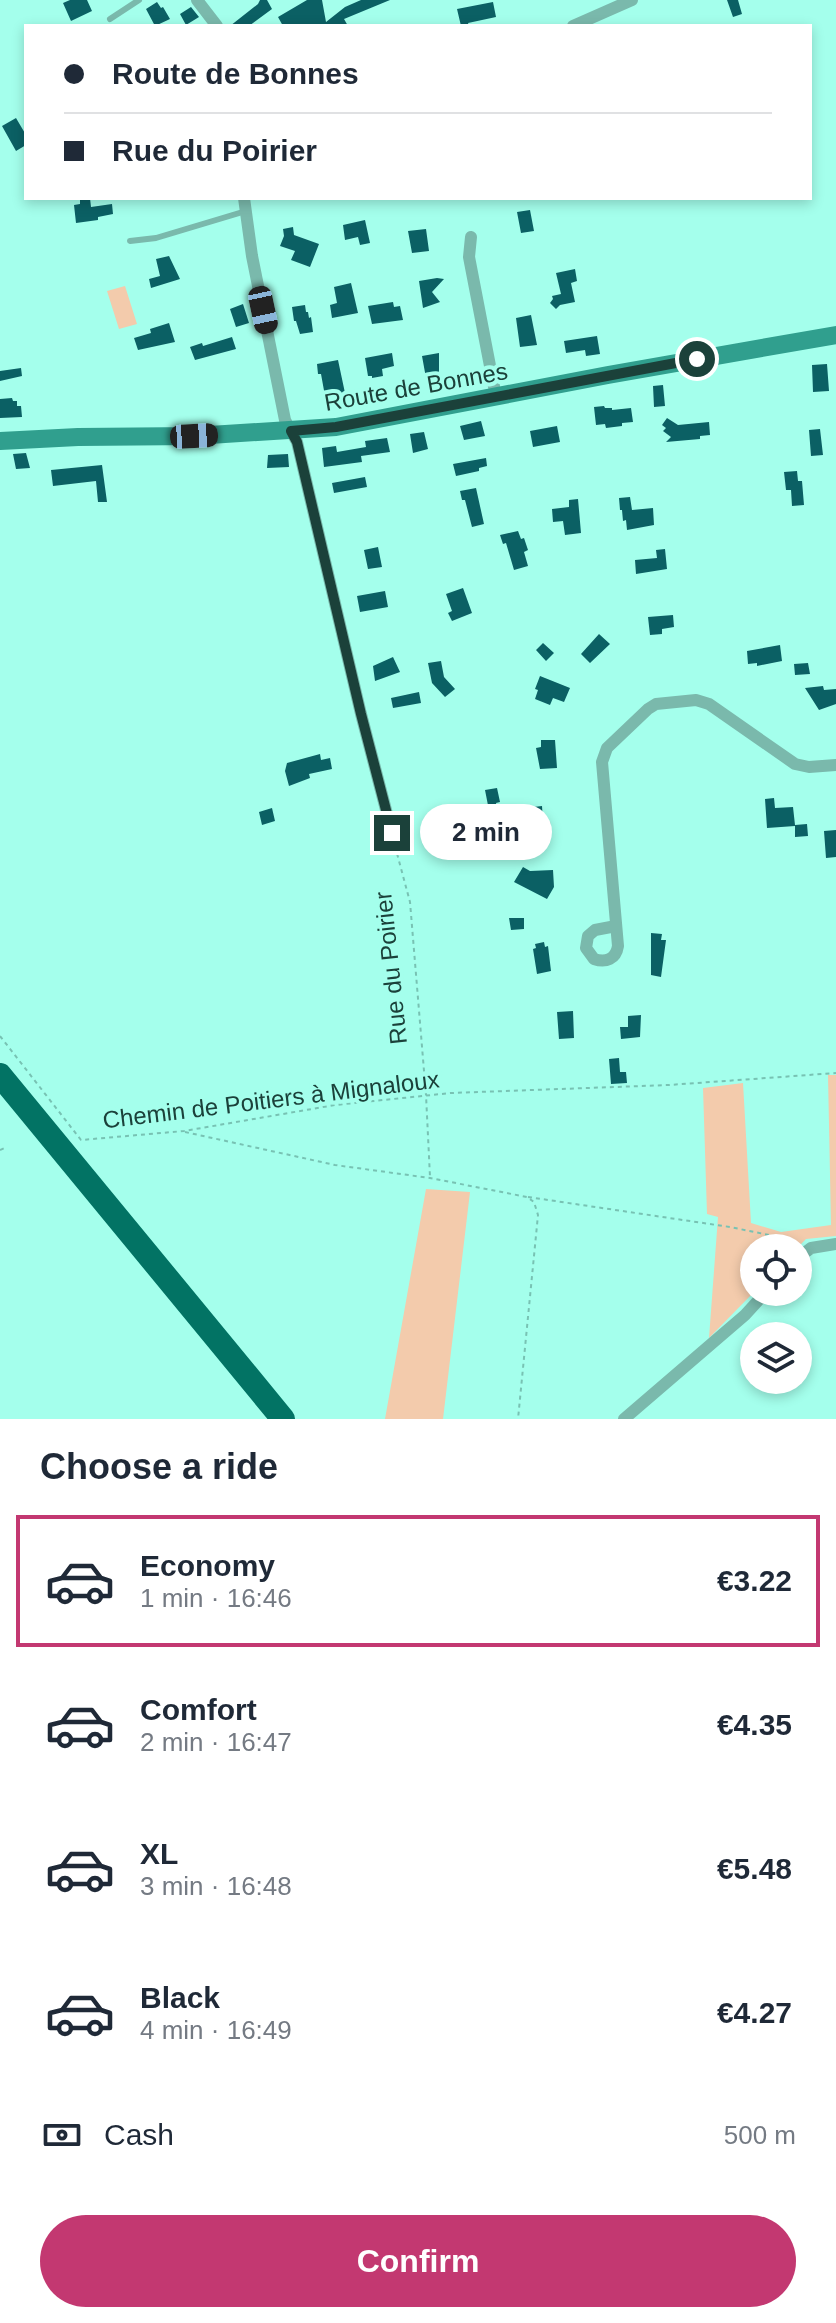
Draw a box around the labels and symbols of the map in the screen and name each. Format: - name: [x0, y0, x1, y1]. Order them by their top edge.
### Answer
- car: [246, 284, 280, 336]
- route start: [679, 341, 715, 377]
- street label: Route de Bonnes: [322, 357, 510, 416]
- car: [169, 423, 219, 449]
- callout: 2 min: [420, 805, 552, 861]
- route end: [374, 815, 410, 851]
- street label: Rue du Poirier: [369, 890, 412, 1046]
- street label: Chemin de Poitiers à Mignaloux: [101, 1065, 441, 1134]

